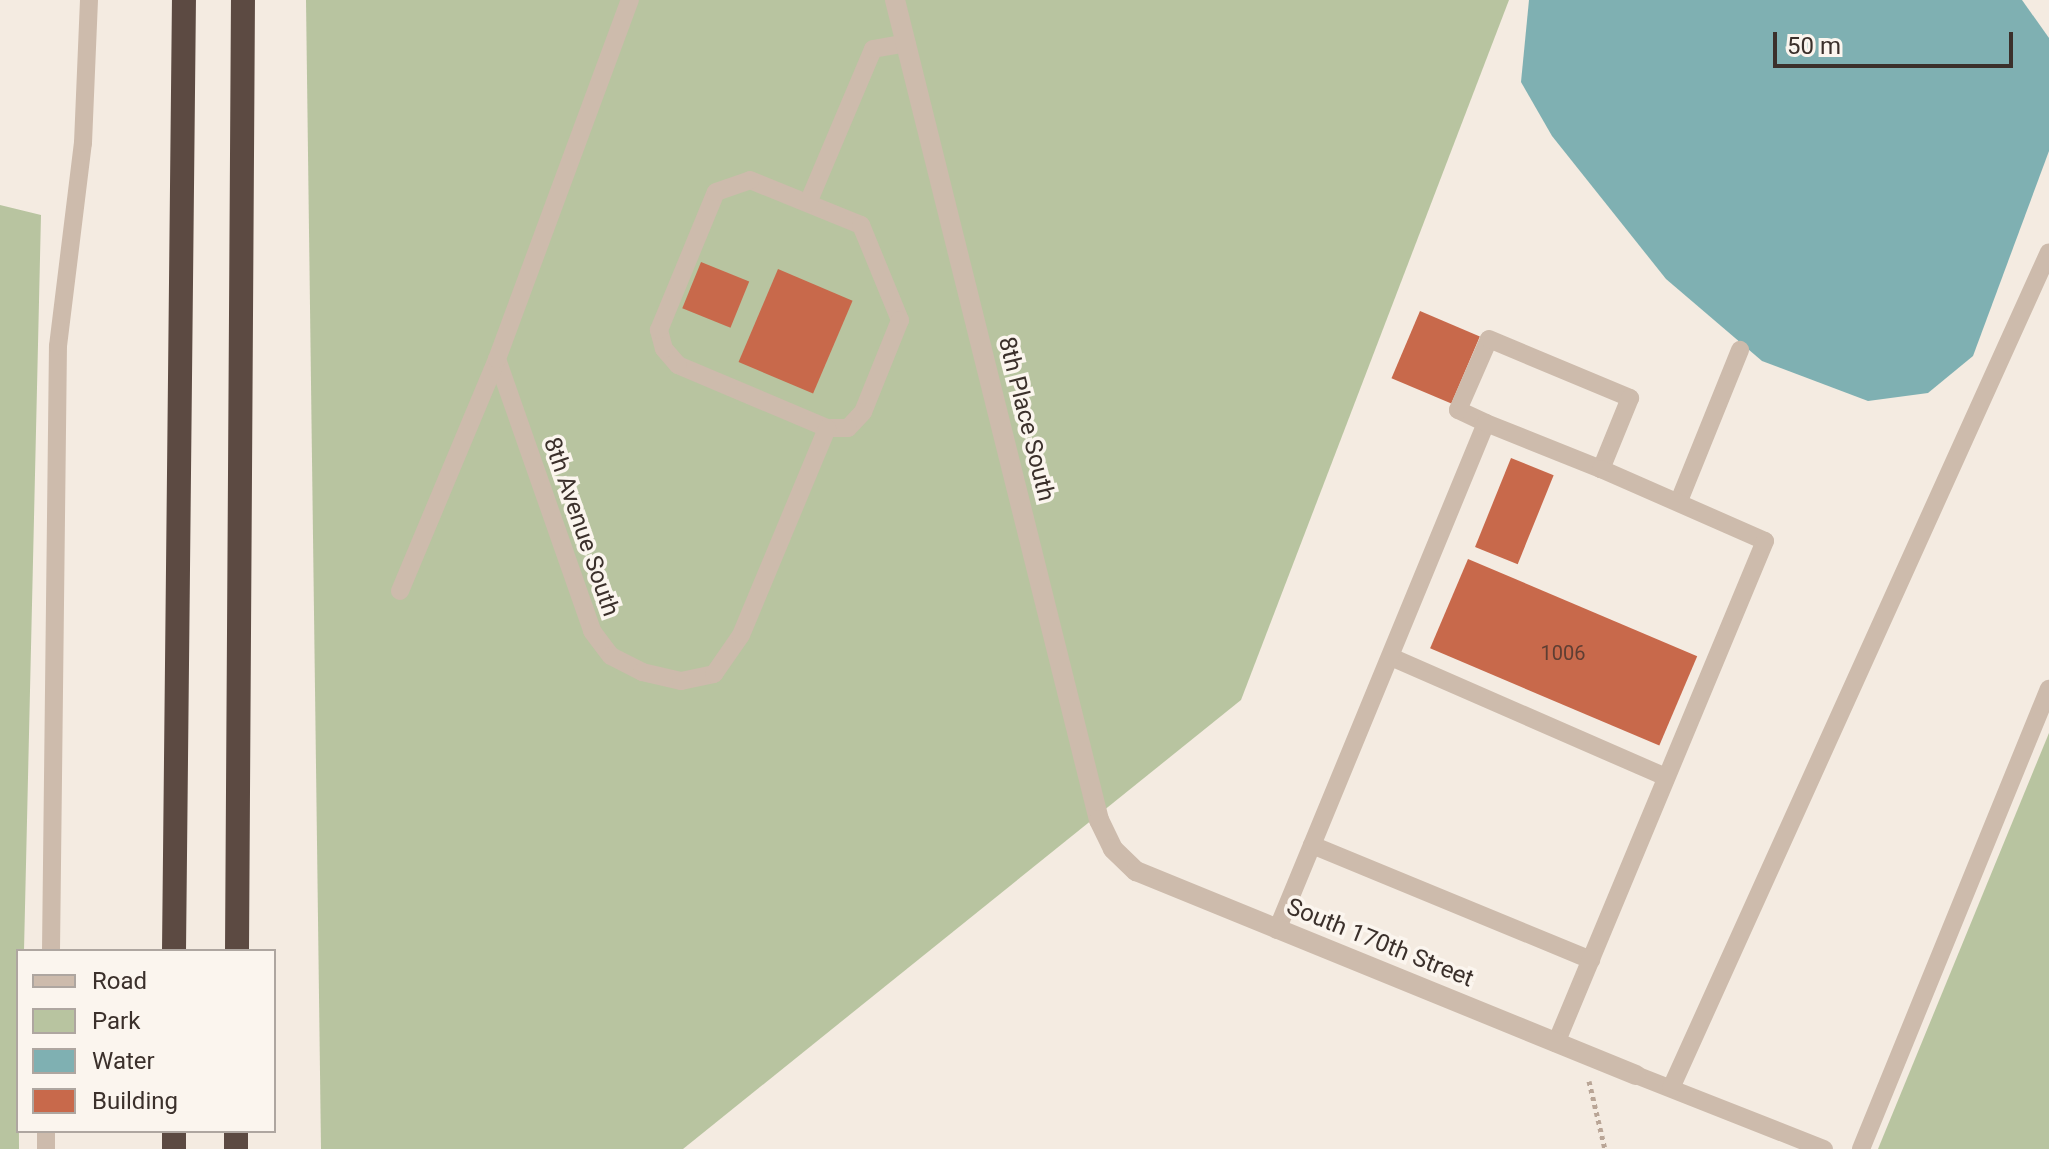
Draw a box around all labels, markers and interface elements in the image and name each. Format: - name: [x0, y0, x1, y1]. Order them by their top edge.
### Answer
- scale bar: [1777, 16, 2017, 66]
- text: 50 m: [1787, 32, 1841, 60]
- street label: 8th Place South: [992, 334, 1060, 504]
- street label: 8th Avenue South: [537, 434, 625, 620]
- house number: 1006: [1541, 641, 1585, 665]
- street label: South 170th Street: [1282, 892, 1478, 994]
- legend: [16, 949, 276, 1133]
- text: Road: [92, 967, 147, 995]
- text: Park: [92, 1007, 140, 1035]
- text: Water: [92, 1047, 155, 1075]
- text: Building: [92, 1087, 178, 1115]

